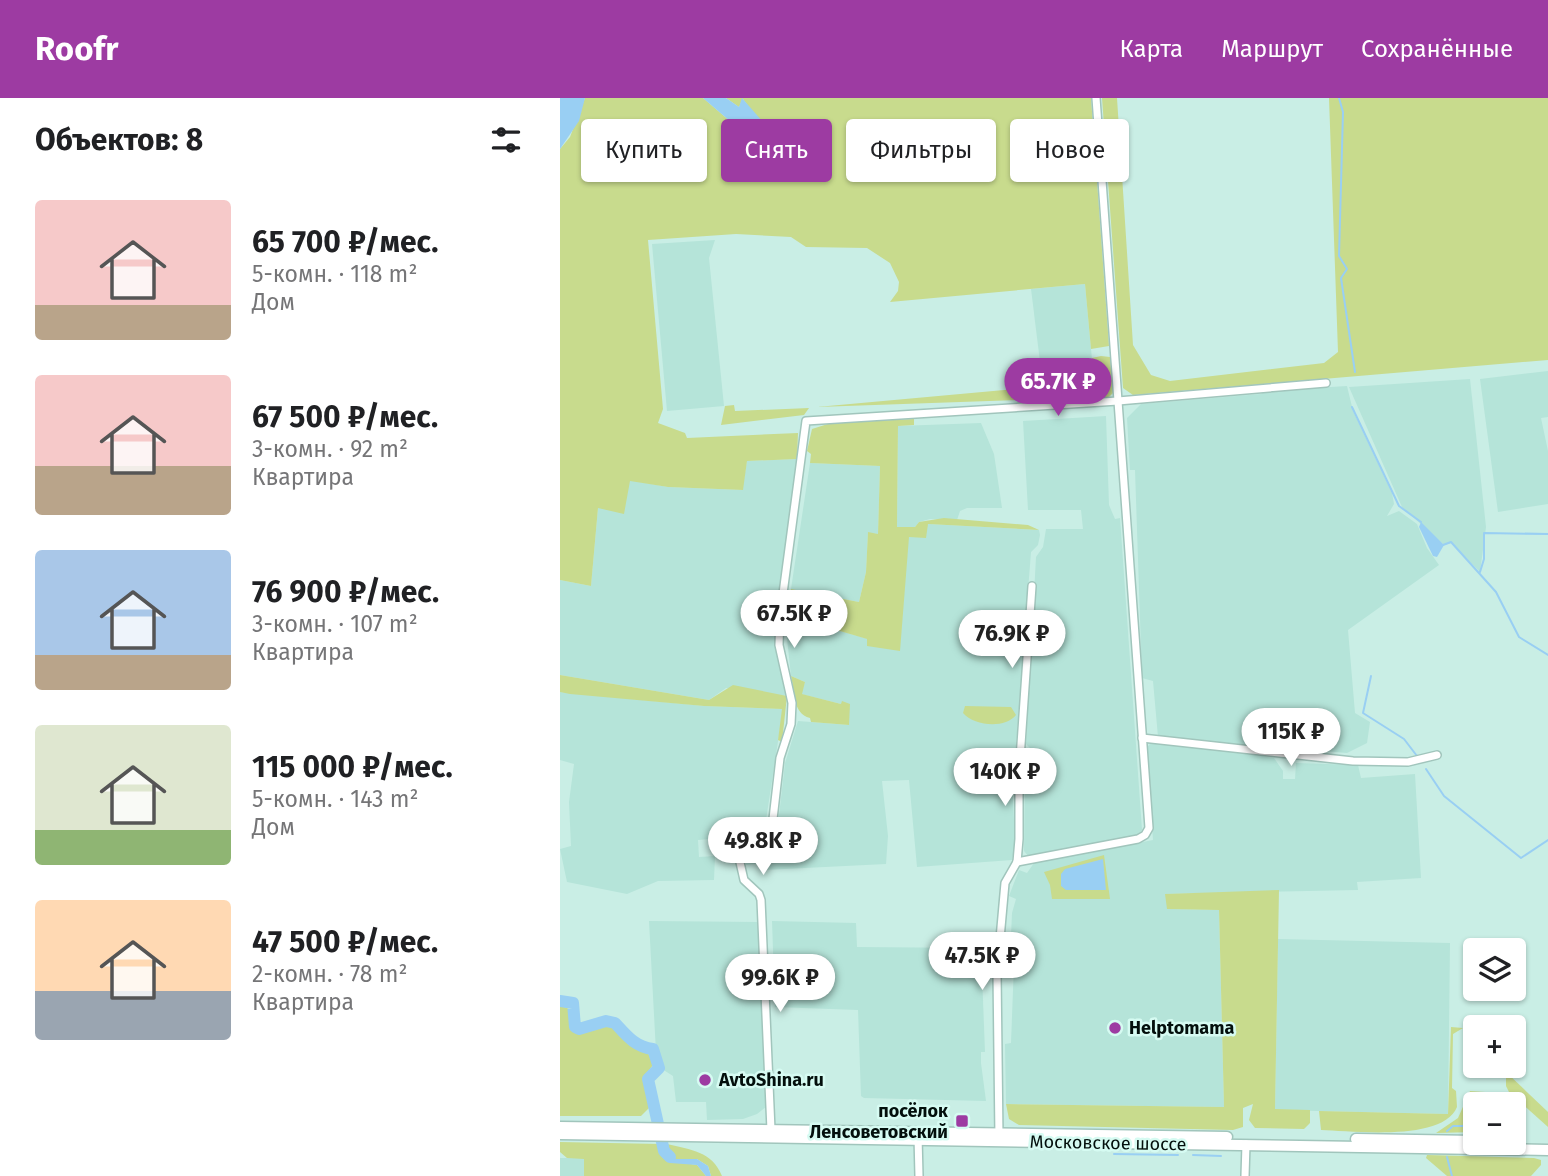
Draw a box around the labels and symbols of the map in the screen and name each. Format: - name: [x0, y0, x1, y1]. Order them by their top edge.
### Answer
- pin: 65.7K ₽: [993, 358, 1123, 418]
- pin: 67.5K ₽: [729, 590, 859, 650]
- pin: 76.9K ₽: [947, 610, 1077, 670]
- pin: 115K ₽: [1234, 708, 1348, 768]
- pin: 140K ₽: [948, 748, 1062, 808]
- pin: 49.8K ₽: [698, 818, 828, 877]
- pin: 47.5K ₽: [917, 932, 1047, 992]
- pin: 99.6K ₽: [715, 954, 845, 1014]
- place label: Helptomama: [1129, 1017, 1234, 1039]
- marker: Helptomama: [1107, 1020, 1123, 1036]
- place label: AvtoShina.ru: [718, 1069, 824, 1091]
- marker: AvtoShina.ru: [697, 1072, 713, 1088]
- place label: посёлок Ленсоветовский: [809, 1100, 948, 1143]
- marker: посёлок Ленсоветовский: [954, 1113, 970, 1129]
- street label: Московское шоссе: [1029, 1131, 1187, 1155]

